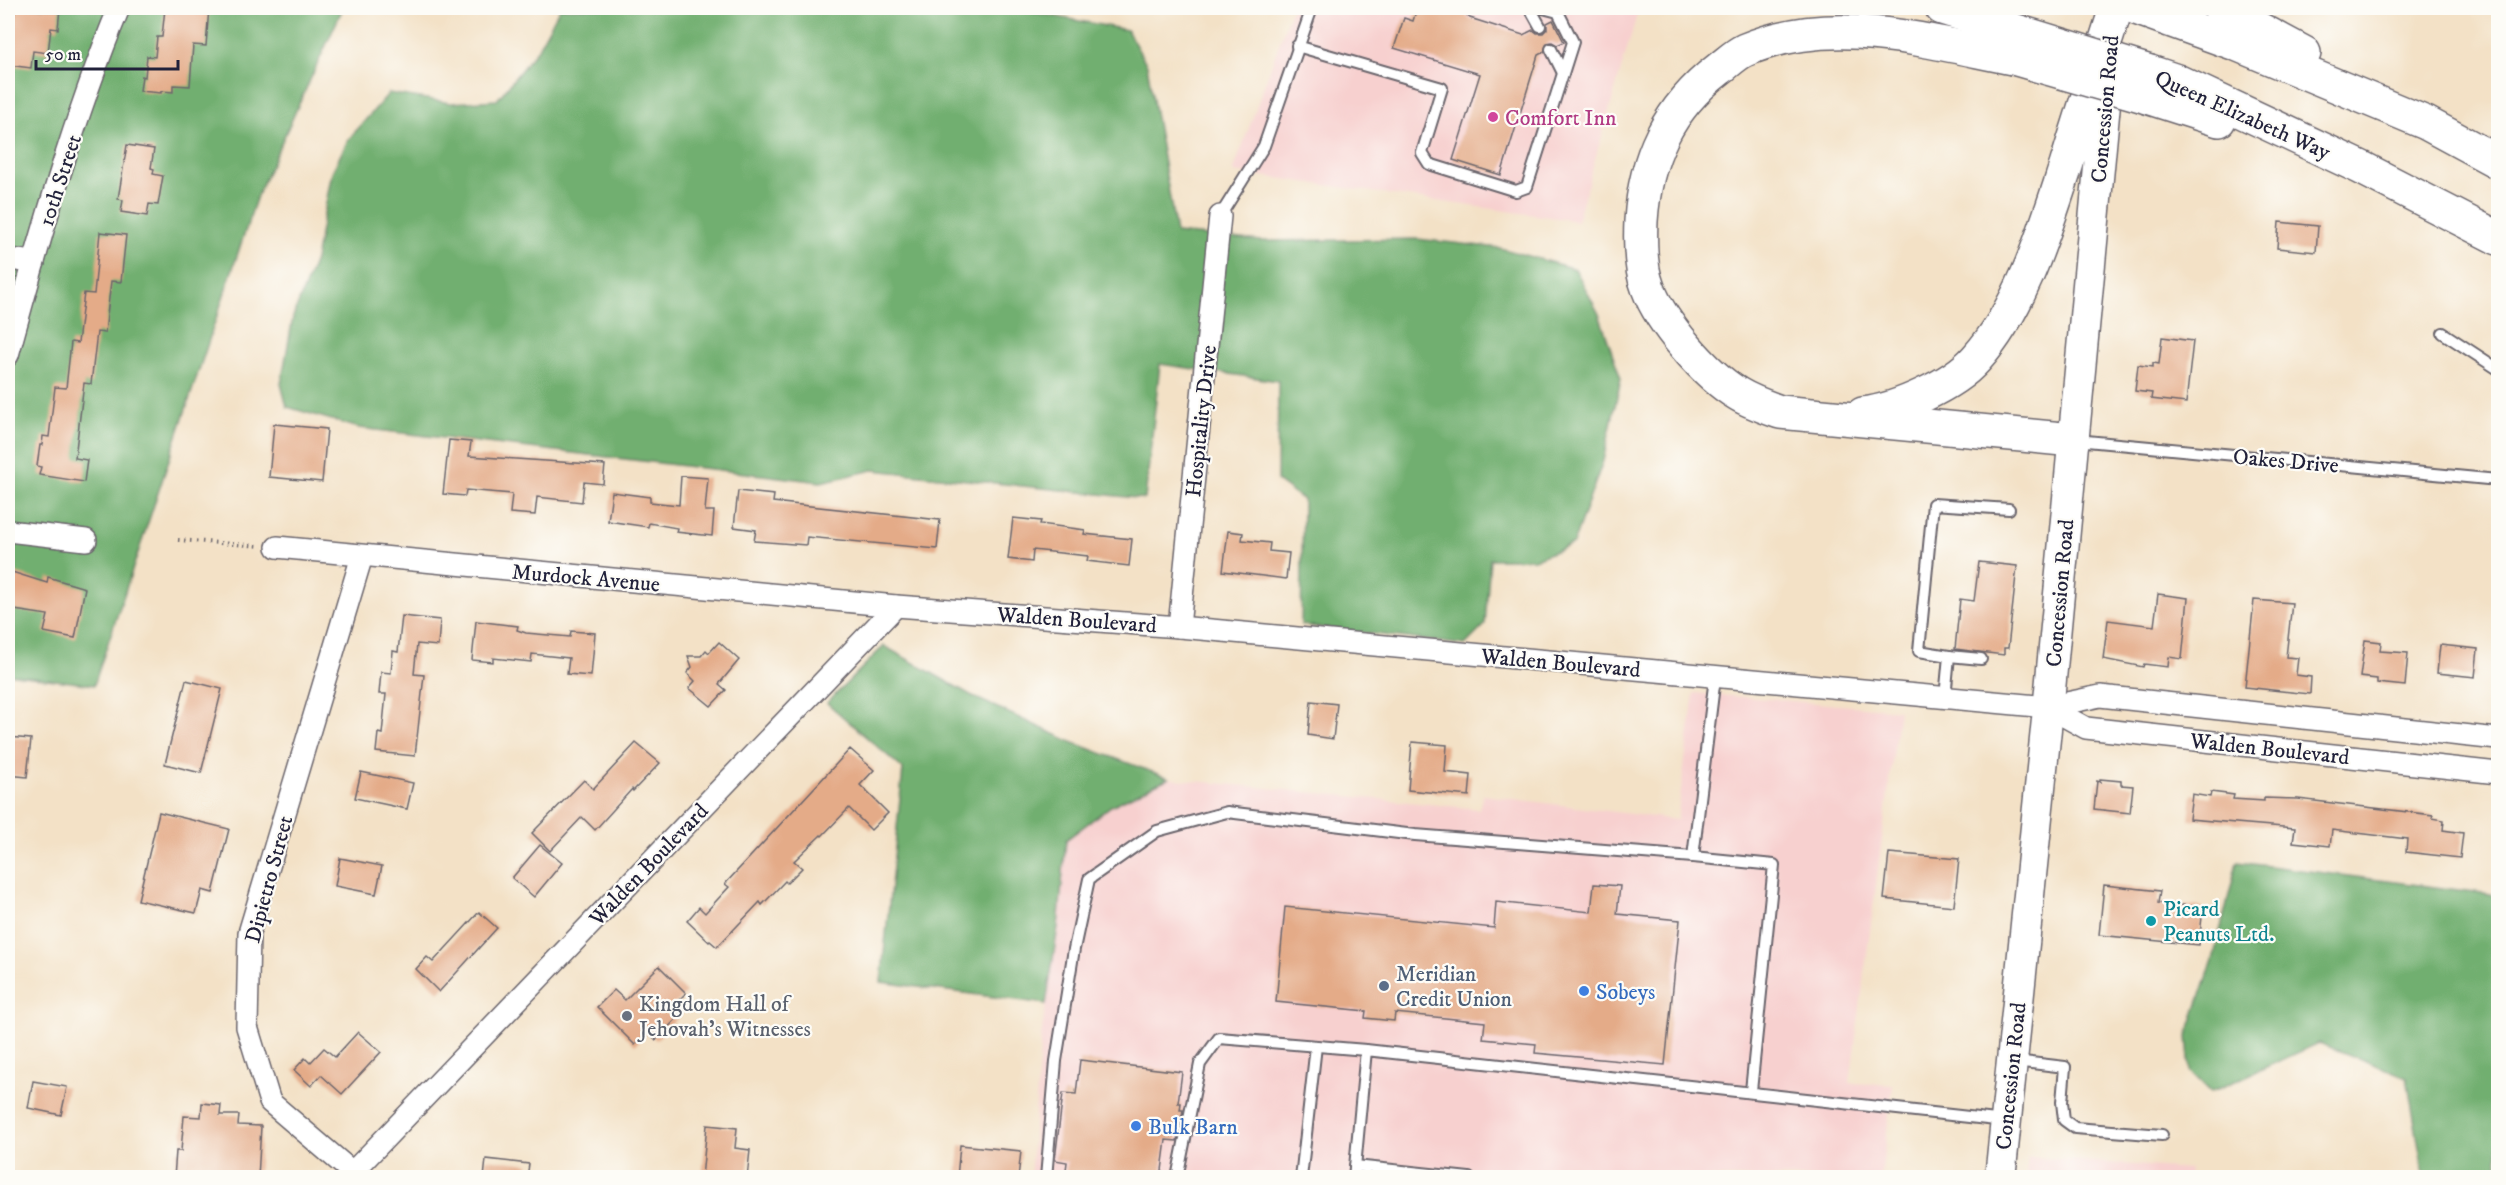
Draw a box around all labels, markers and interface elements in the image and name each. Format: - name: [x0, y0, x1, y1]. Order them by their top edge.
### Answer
- scale bar: [36, 33, 178, 71]
- street label: Concession Road: [2086, 34, 2125, 184]
- text: 50 m: [45, 44, 81, 66]
- street label: Queen Elizabeth Way: [2150, 65, 2335, 166]
- place label: Comfort Inn: [1505, 105, 1617, 132]
- marker: Comfort Inn: [1486, 110, 1500, 124]
- street label: 10th Street: [33, 131, 88, 230]
- street label: Hospitality Drive: [1180, 344, 1223, 498]
- street label: Oakes Drive: [2232, 443, 2340, 480]
- street label: Concession Road: [2041, 518, 2080, 668]
- street label: Murdock Avenue: [511, 559, 661, 598]
- street label: Walden Boulevard: [995, 601, 1158, 640]
- street label: Walden Boulevard: [1479, 643, 1642, 684]
- street label: Walden Boulevard: [2188, 728, 2351, 771]
- street label: Walden Boulevard: [583, 798, 714, 933]
- street label: Dipietro Street: [240, 813, 299, 946]
- place label: Picard Peanuts Ltd.: [2163, 896, 2274, 948]
- marker: Picard Peanuts Ltd.: [2144, 914, 2158, 928]
- place label: Meridian Credit Union: [1396, 961, 1513, 1013]
- marker: Meridian Credit Union: [1377, 979, 1391, 993]
- place label: Sobeys: [1596, 979, 1655, 1006]
- marker: Sobeys: [1577, 984, 1591, 998]
- place label: Kingdom Hall of Jehovah's Witnesses: [637, 991, 811, 1043]
- street label: Concession Road: [1990, 1001, 2033, 1151]
- marker: Kingdom Hall of Jehovah's Witnesses: [620, 1009, 634, 1023]
- place label: Bulk Barn: [1148, 1114, 1238, 1141]
- marker: Bulk Barn: [1129, 1119, 1143, 1133]

